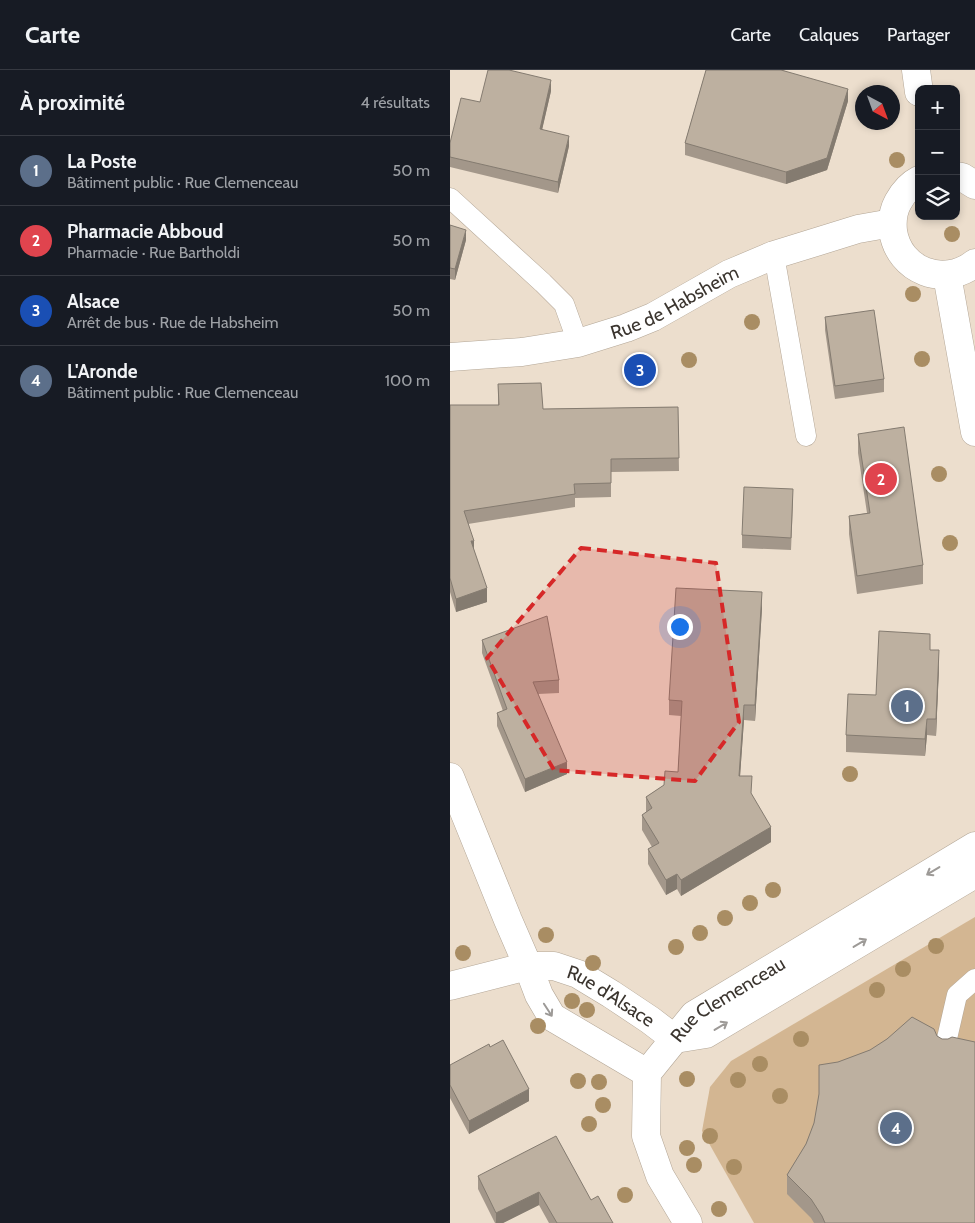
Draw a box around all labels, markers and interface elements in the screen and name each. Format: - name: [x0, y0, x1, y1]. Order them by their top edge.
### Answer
- text: Carte: [25, 20, 80, 49]
- text: Carte: [730, 24, 771, 46]
- text: Calques: [799, 24, 859, 46]
- text: Partager: [887, 24, 950, 46]
- north arrow: [855, 85, 900, 130]
- map controls: [915, 85, 960, 220]
- button: +: [915, 85, 960, 130]
- text: À proximité: [20, 90, 125, 115]
- text: 4 résultats: [360, 93, 430, 112]
- button: −: [915, 130, 960, 175]
- text: La Poste: [67, 150, 137, 173]
- text: 1: [33, 161, 39, 180]
- text: 50 m: [393, 161, 430, 180]
- text: Bâtiment public · Rue Clemenceau: [67, 173, 298, 192]
- button: layers: [915, 175, 960, 220]
- text: Pharmacie Abboud: [67, 220, 223, 243]
- text: 2: [32, 231, 40, 250]
- text: 50 m: [393, 231, 430, 250]
- text: Pharmacie · Rue Bartholdi: [67, 243, 240, 262]
- street label: Rue de Habsheim: [608, 260, 742, 344]
- text: Alsace: [67, 290, 120, 313]
- text: 3: [32, 301, 40, 320]
- text: 50 m: [393, 301, 430, 320]
- text: Arrêt de bus · Rue de Habsheim: [67, 313, 278, 332]
- pin: 3: [624, 351, 656, 389]
- text: L'Aronde: [67, 360, 138, 383]
- text: 4: [31, 371, 41, 390]
- text: 100 m: [385, 371, 430, 390]
- text: Bâtiment public · Rue Clemenceau: [67, 383, 298, 402]
- pin: 2: [865, 460, 897, 498]
- your location: [667, 614, 693, 640]
- pin: 1: [891, 687, 923, 725]
- one-way arrow: [927, 867, 941, 877]
- one-way arrow: [853, 937, 867, 947]
- street label: Rue Clemenceau: [666, 952, 789, 1047]
- street label: Rue d'Alsace: [564, 960, 659, 1032]
- one-way arrow: [543, 1003, 553, 1017]
- one-way arrow: [713, 1020, 727, 1030]
- pin: 4: [880, 1109, 912, 1147]

